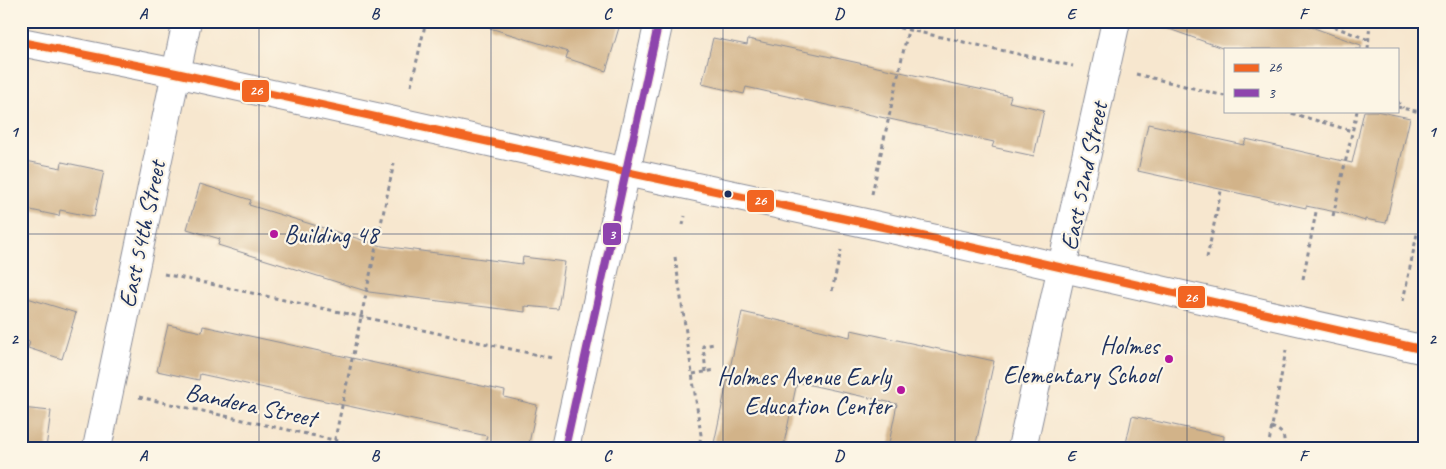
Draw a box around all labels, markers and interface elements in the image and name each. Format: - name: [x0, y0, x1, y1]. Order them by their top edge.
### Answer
- text: A: [139, 4, 149, 24]
- text: B: [371, 4, 381, 24]
- text: C: [603, 4, 613, 24]
- text: D: [834, 4, 845, 24]
- text: E: [1067, 4, 1078, 24]
- text: F: [1299, 4, 1310, 24]
- legend: [1224, 48, 1398, 112]
- text: 26: [1268, 58, 1283, 77]
- line badge: 26: [241, 79, 270, 103]
- text: 26: [250, 82, 264, 99]
- text: 3: [1268, 84, 1276, 103]
- street label: East 52nd Street: [1053, 97, 1116, 253]
- text: 1: [10, 122, 19, 142]
- text: 1: [1428, 122, 1437, 142]
- street label: East 54th Street: [111, 155, 174, 310]
- unlabelled marker: [723, 189, 733, 199]
- line badge: 26: [746, 189, 775, 213]
- text: 26: [754, 192, 768, 209]
- place label: Building 48: [284, 219, 381, 251]
- line badge: 3: [602, 222, 622, 246]
- text: 3: [609, 226, 617, 243]
- marker: Building 48: [268, 228, 280, 240]
- line badge: 26: [1177, 285, 1206, 309]
- text: 26: [1185, 289, 1199, 306]
- text: 2: [10, 329, 19, 349]
- text: 2: [1428, 329, 1437, 349]
- place label: Holmes Elementary School: [1003, 330, 1164, 391]
- marker: Holmes Elementary School: [1163, 353, 1175, 365]
- place label: Holmes Avenue Early Education Center: [717, 361, 894, 422]
- street label: Bandera Street: [182, 376, 323, 435]
- marker: Holmes Avenue Early Education Center: [895, 384, 907, 396]
- text: A: [139, 446, 149, 466]
- text: B: [371, 446, 381, 466]
- text: C: [603, 446, 613, 466]
- text: D: [834, 446, 845, 466]
- text: E: [1067, 446, 1078, 466]
- text: F: [1299, 446, 1310, 466]

